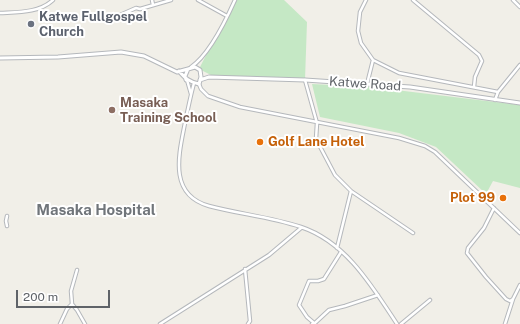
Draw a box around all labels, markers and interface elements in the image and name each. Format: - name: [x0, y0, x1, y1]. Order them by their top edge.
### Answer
- place label: Katwe Fullgospel Church: [39, 9, 147, 40]
- marker: Katwe Fullgospel Church: [26, 19, 36, 29]
- street label: Katwe Road: [329, 74, 401, 94]
- place label: Masaka Training School: [120, 95, 217, 126]
- marker: Masaka Training School: [107, 105, 117, 115]
- place label: Golf Lane Hotel: [268, 134, 364, 150]
- marker: Golf Lane Hotel: [255, 137, 265, 147]
- place label: Plot 99: [450, 190, 495, 206]
- marker: Plot 99: [498, 193, 508, 203]
- district label: Masaka Hospital: [36, 201, 156, 219]
- scale bar: [18, 282, 112, 308]
- text: 200 m: [23, 290, 58, 304]

